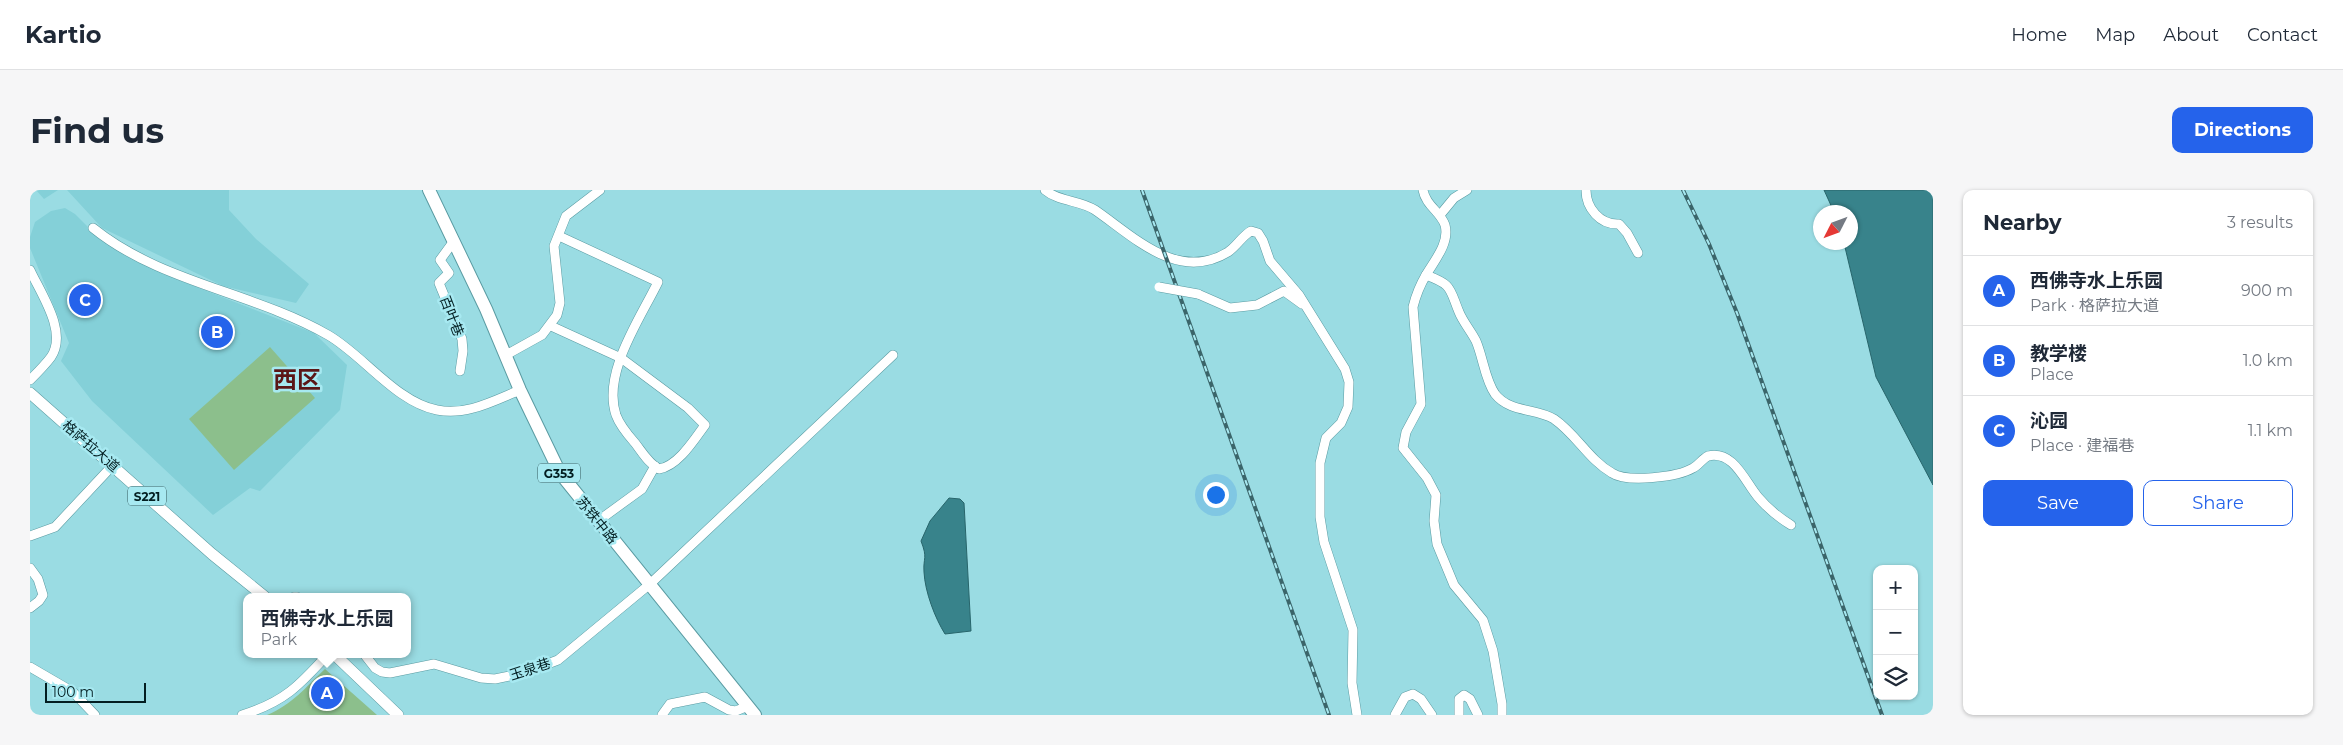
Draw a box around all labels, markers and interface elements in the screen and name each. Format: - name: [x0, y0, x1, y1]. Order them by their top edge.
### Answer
- text: Kartio: [25, 20, 101, 49]
- text: Home: [2011, 24, 2067, 46]
- text: Map: [2095, 24, 2135, 46]
- text: About: [2163, 24, 2219, 46]
- text: Contact: [2247, 24, 2318, 46]
- button: Directions: [2172, 107, 2313, 153]
- text: Find us: [30, 109, 164, 152]
- north arrow: [1813, 205, 1858, 250]
- text: Nearby: [1983, 210, 2062, 235]
- text: 3 results: [2227, 213, 2293, 232]
- text: 西佛寺水上乐园: [2030, 269, 2163, 292]
- pin: C: [69, 281, 101, 319]
- text: A: [1993, 281, 2005, 300]
- text: 900 m: [2241, 281, 2293, 300]
- street label: 百叶巷: [436, 293, 468, 339]
- text: Park · 格萨拉大道: [2030, 296, 2159, 315]
- pin: B: [201, 313, 233, 351]
- text: 教学楼: [2030, 342, 2087, 365]
- text: B: [1993, 351, 2005, 370]
- text: 1.0 km: [2243, 351, 2293, 370]
- district label: 西区: [273, 365, 321, 394]
- text: Place: [2030, 365, 2074, 384]
- text: 沁园: [2030, 409, 2068, 432]
- street label: 格萨拉大道: [59, 416, 123, 476]
- text: C: [1993, 421, 2005, 440]
- text: 1.1 km: [2248, 421, 2293, 440]
- text: Place · 建福巷: [2030, 436, 2134, 455]
- road number: G353: [538, 464, 580, 482]
- button: Save: [1983, 480, 2133, 526]
- button: Share: [2143, 480, 2293, 526]
- your location: [1203, 482, 1229, 508]
- road number: S221: [128, 486, 166, 506]
- street label: 苏铁中路: [572, 493, 622, 547]
- map controls: [1873, 565, 1918, 700]
- button: +: [1873, 565, 1918, 610]
- popup: [243, 593, 411, 658]
- text: 西佛寺水上乐园: [260, 607, 394, 630]
- button: −: [1873, 610, 1918, 655]
- text: Park: [260, 630, 297, 649]
- street label: 玉泉巷: [507, 654, 553, 684]
- button: layers: [1873, 655, 1918, 700]
- pin: A: [311, 674, 343, 712]
- scale bar: [45, 680, 146, 703]
- text: 100 m: [52, 683, 94, 701]

